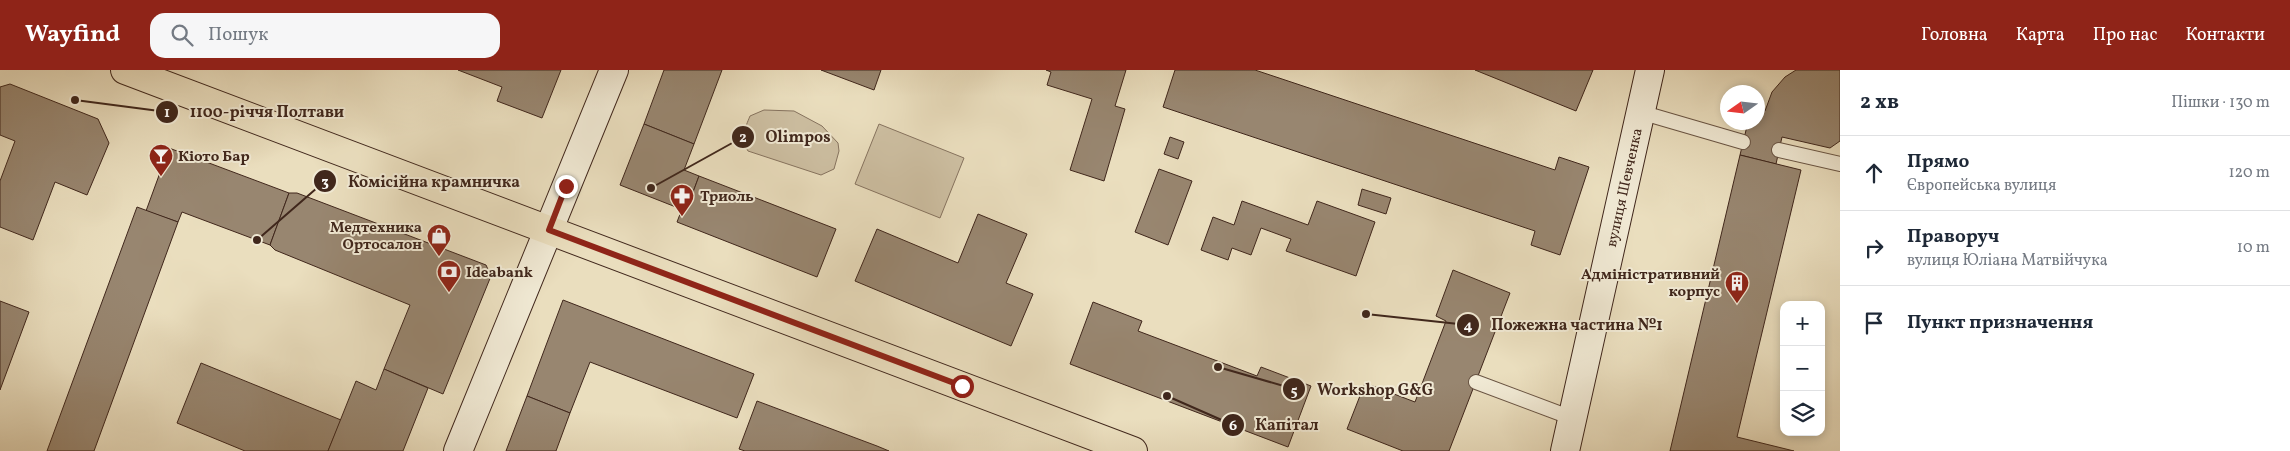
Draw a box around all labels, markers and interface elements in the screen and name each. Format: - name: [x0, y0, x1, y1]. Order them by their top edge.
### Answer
- search box: [150, 13, 500, 58]
- text: Wayfind: [25, 18, 120, 52]
- icon: search: [168, 21, 196, 49]
- text: Пошук: [208, 22, 268, 48]
- text: Головна: [1921, 23, 1988, 48]
- text: Карта: [2016, 23, 2065, 48]
- text: Про нас: [2093, 23, 2158, 48]
- text: Контакти: [2186, 23, 2265, 48]
- north arrow: [1720, 85, 1765, 130]
- text: 2 хв: [1860, 88, 1899, 117]
- text: Пішки · 130 m: [2171, 92, 2270, 114]
- callout: 1100-річчя Полтави: [155, 96, 354, 127]
- text: 1100-річчя Полтави: [190, 102, 344, 124]
- text: 1: [164, 103, 170, 124]
- callout: Olimpos: [731, 121, 841, 152]
- street label: вулиця Шевченка: [1602, 126, 1649, 249]
- text: Olimpos: [765, 127, 831, 149]
- text: 2: [739, 128, 747, 149]
- bar icon: Кіото Бар: [148, 143, 174, 177]
- place label: Кіото Бар: [178, 147, 250, 168]
- text: Прямо: [1907, 149, 1969, 175]
- icon: ahead: [1860, 159, 1888, 187]
- text: 120 m: [2228, 162, 2270, 184]
- callout: Комісійна крамничка: [313, 166, 530, 197]
- text: 3: [321, 172, 329, 193]
- text: Комісійна крамничка: [348, 172, 520, 194]
- route end: [555, 175, 578, 198]
- text: Європейська вулиця: [1907, 175, 2056, 197]
- pharmacy icon: Триоль: [669, 183, 695, 217]
- place label: Триоль: [700, 187, 754, 208]
- place label: Медтехника Ортосалон: [330, 218, 422, 256]
- shop icon: Медтехника Ортосалон: [426, 223, 452, 257]
- text: Праворуч: [1907, 224, 1999, 250]
- icon: right: [1860, 234, 1888, 262]
- text: 10 m: [2237, 237, 2270, 259]
- text: вулиця Юліана Матвійчука: [1907, 250, 2108, 272]
- bank icon: Ideabank: [436, 259, 462, 293]
- place label: Ideabank: [466, 263, 533, 284]
- place label: Адміністративний корпус: [1581, 265, 1720, 303]
- building icon: Адміністративний корпус: [1724, 270, 1750, 304]
- map controls: [1780, 301, 1825, 436]
- button: +: [1780, 301, 1825, 346]
- callout: Пожежна частина №1: [1456, 309, 1673, 340]
- icon: arrive: [1860, 309, 1888, 337]
- text: Пункт призначення: [1907, 310, 2093, 336]
- text: Пожежна частина №1: [1491, 315, 1663, 337]
- text: 4: [1463, 316, 1473, 337]
- button: −: [1780, 346, 1825, 391]
- callout: Workshop G&G: [1282, 374, 1443, 405]
- route start: [951, 375, 974, 398]
- text: Workshop G&G: [1317, 380, 1433, 402]
- text: 5: [1290, 381, 1298, 402]
- button: layers: [1780, 391, 1825, 436]
- callout: Капітал: [1220, 409, 1329, 440]
- text: Капітал: [1255, 415, 1319, 437]
- text: 6: [1229, 416, 1237, 437]

